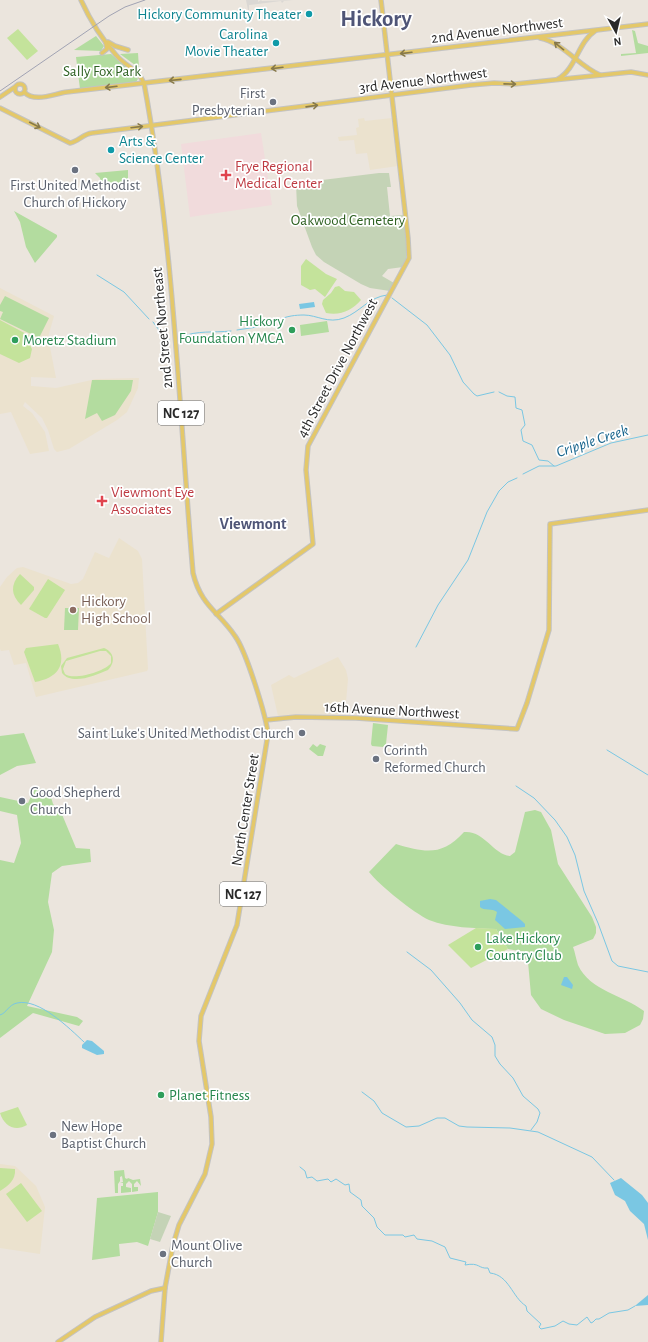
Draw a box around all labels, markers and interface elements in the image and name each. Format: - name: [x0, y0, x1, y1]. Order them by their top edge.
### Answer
- place label: Hickory Community Theater: [137, 7, 301, 22]
- district label: Hickory: [340, 8, 412, 31]
- marker: Hickory Community Theater: [304, 9, 314, 19]
- north arrow: [596, 12, 636, 52]
- street label: 2nd Avenue Northwest: [430, 15, 564, 46]
- place label: Carolina Movie Theater: [185, 27, 268, 59]
- text: N: [613, 35, 622, 47]
- marker: Carolina Movie Theater: [271, 38, 281, 48]
- one-way arrow: [553, 42, 564, 51]
- one-way arrow: [400, 49, 413, 56]
- park label: Sally Fox Park: [63, 64, 141, 79]
- one-way arrow: [271, 64, 284, 72]
- street label: 3rd Avenue Northwest: [358, 65, 488, 96]
- one-way arrow: [169, 76, 182, 83]
- one-way arrow: [503, 80, 516, 88]
- one-way arrow: [105, 83, 118, 91]
- place label: First Presbyterian: [192, 86, 265, 118]
- marker: First Presbyterian: [268, 97, 278, 107]
- one-way arrow: [305, 102, 318, 110]
- one-way arrow: [29, 122, 41, 130]
- one-way arrow: [130, 123, 143, 131]
- place label: Arts & Science Center: [119, 134, 204, 166]
- marker: Arts & Science Center: [106, 145, 116, 155]
- place label: Frye Regional Medical Center: [235, 159, 322, 191]
- marker: First United Methodist Church of Hickory: [70, 165, 80, 175]
- marker: Frye Regional Medical Center: [220, 169, 232, 181]
- place label: First United Methodist Church of Hickory: [10, 178, 140, 210]
- park label: Oakwood Cemetery: [291, 213, 406, 228]
- street label: 2nd Street Northeast: [150, 267, 175, 389]
- street label: 4th Street Drive Northwest: [294, 296, 381, 440]
- place label: Hickory Foundation YMCA: [179, 314, 285, 346]
- marker: Hickory Foundation YMCA: [287, 325, 297, 335]
- place label: Moretz Stadium: [23, 333, 117, 348]
- marker: Moretz Stadium: [10, 335, 20, 345]
- road number: NC 127: [158, 401, 204, 425]
- water label: Cripple Creek: [554, 422, 631, 461]
- place label: Viewmont Eye Associates: [111, 485, 194, 517]
- marker: Viewmont Eye Associates: [96, 495, 108, 507]
- district label: Viewmont: [220, 516, 287, 532]
- place label: Hickory High School: [81, 594, 151, 626]
- marker: Hickory High School: [68, 605, 78, 615]
- street label: 16th Avenue Northwest: [324, 699, 460, 722]
- place label: Saint Luke's United Methodist Church: [78, 726, 294, 741]
- marker: Saint Luke's United Methodist Church: [297, 728, 307, 738]
- place label: Corinth Reformed Church: [384, 743, 486, 775]
- street label: North Center Street: [229, 753, 262, 867]
- marker: Corinth Reformed Church: [371, 754, 381, 764]
- place label: Good Shepherd Church: [30, 785, 121, 817]
- marker: Good Shepherd Church: [17, 796, 27, 806]
- road number: NC 127: [220, 882, 266, 906]
- place label: Lake Hickory Country Club: [486, 931, 562, 963]
- marker: Lake Hickory Country Club: [473, 942, 483, 952]
- place label: Planet Fitness: [169, 1088, 250, 1103]
- marker: Planet Fitness: [156, 1090, 166, 1100]
- place label: New Hope Baptist Church: [61, 1119, 146, 1151]
- marker: New Hope Baptist Church: [48, 1130, 58, 1140]
- place label: Mount Olive Church: [171, 1238, 242, 1270]
- marker: Mount Olive Church: [158, 1249, 168, 1259]

